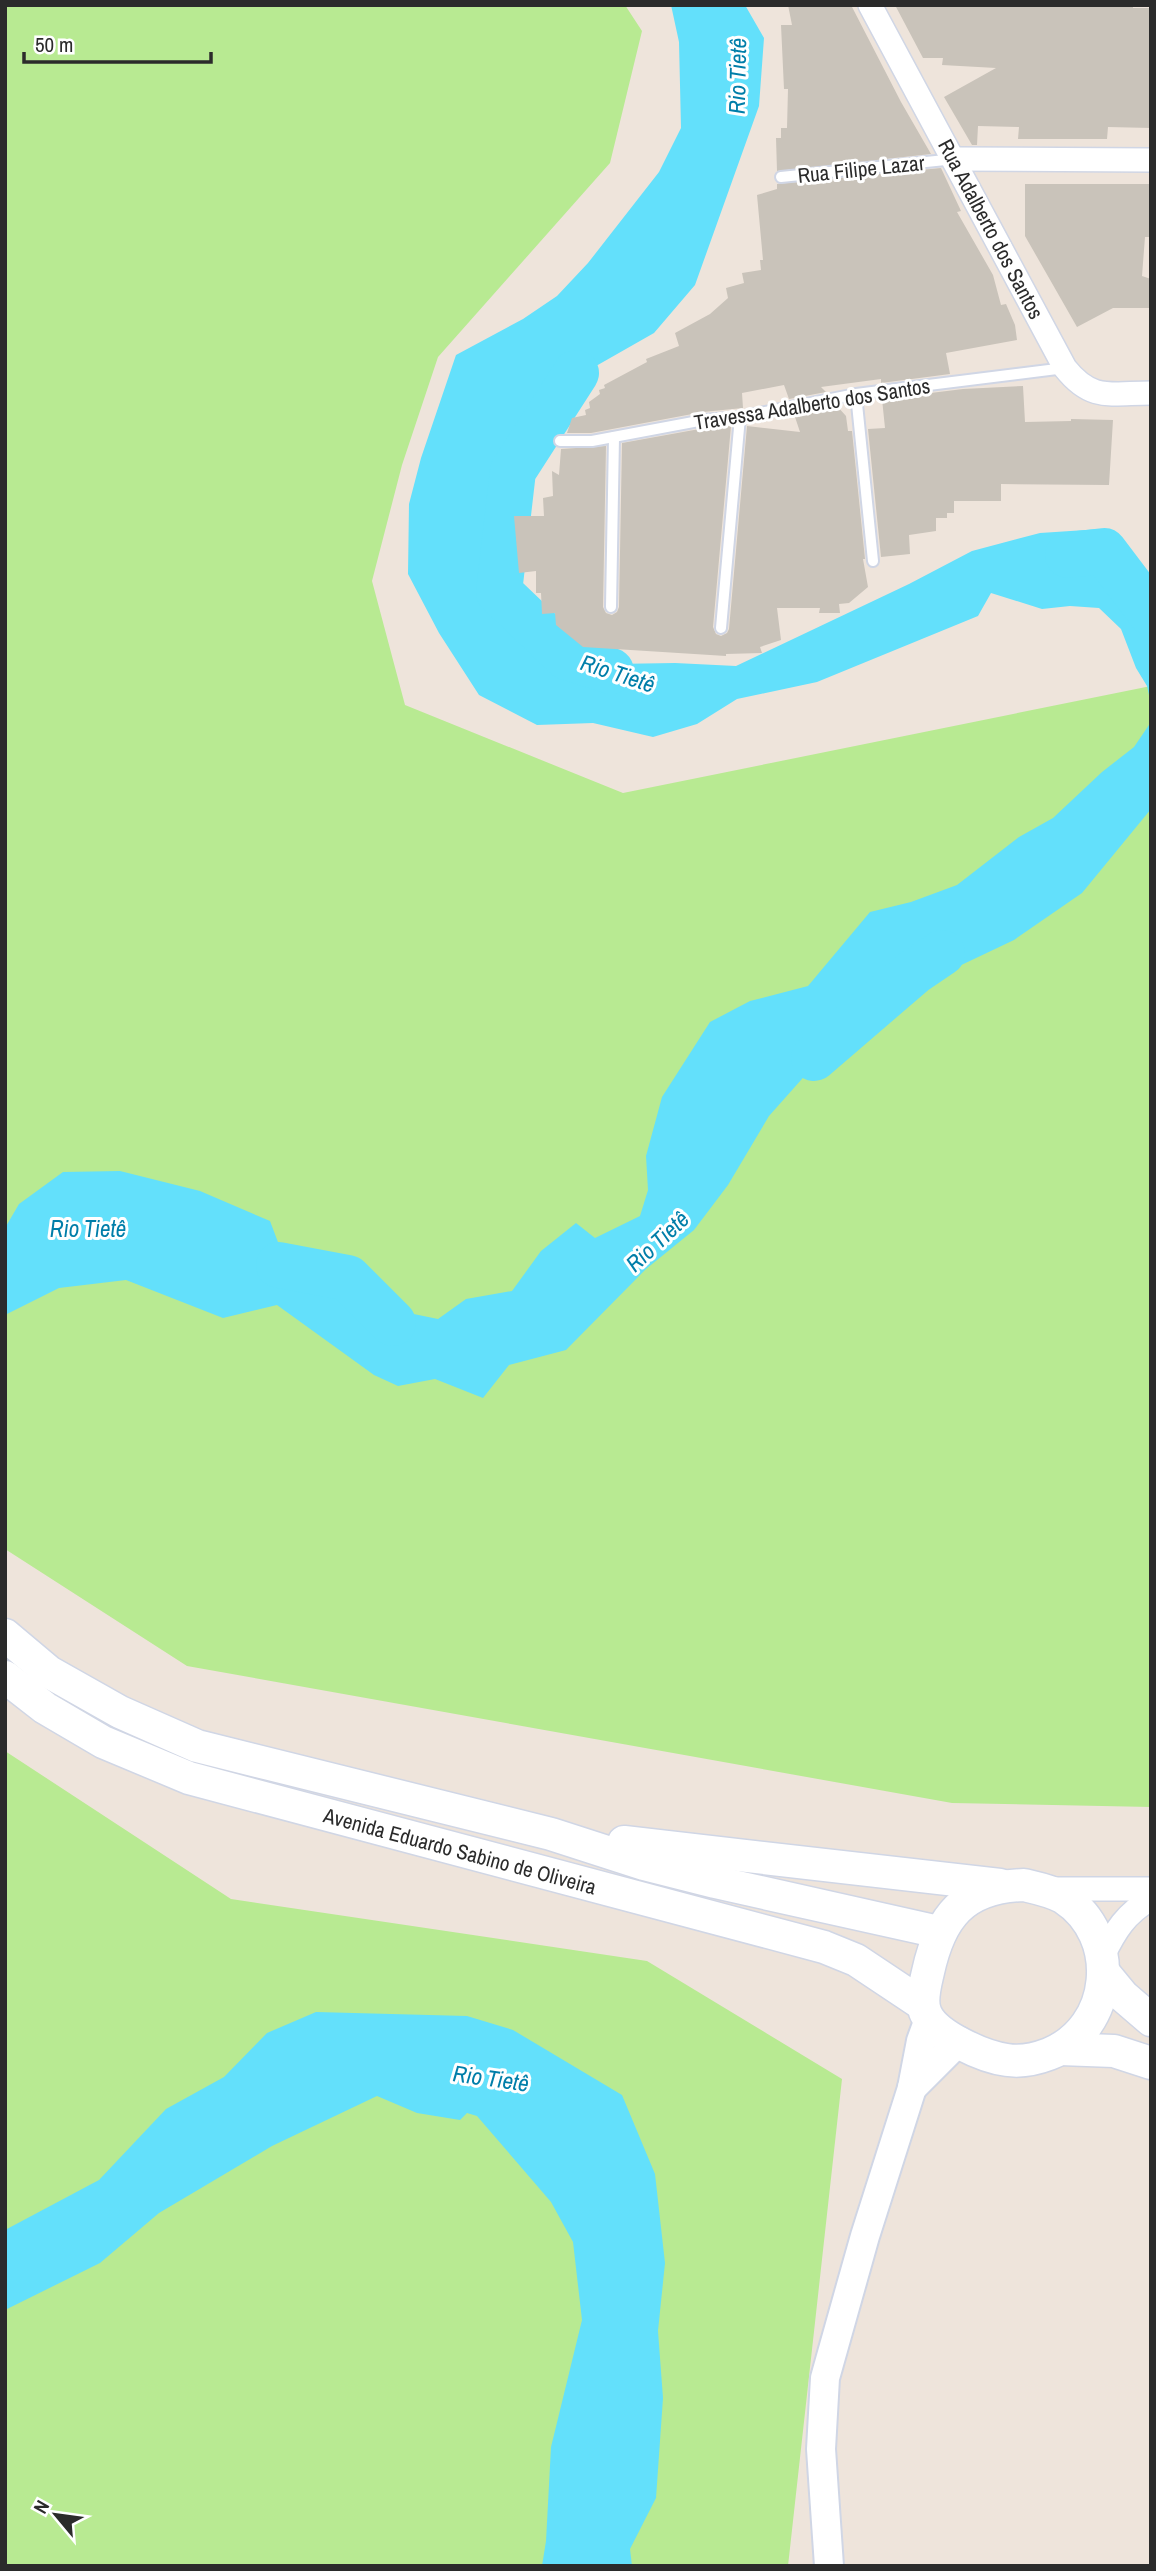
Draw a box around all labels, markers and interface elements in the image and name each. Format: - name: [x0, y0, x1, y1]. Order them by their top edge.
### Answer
- scale bar: [24, 21, 212, 65]
- text: 50 m: [35, 30, 73, 59]
- water label: Rio Tietê: [721, 38, 753, 114]
- street label: Rua Adalberto dos Santos: [931, 134, 1051, 324]
- street label: Rua Filipe Lazar: [796, 148, 926, 190]
- street label: Travessa Adalberto dos Santos: [692, 371, 932, 437]
- water label: Rio Tietê: [577, 646, 659, 700]
- water label: Rio Tietê: [619, 1204, 695, 1278]
- water label: Rio Tietê: [50, 1213, 126, 1244]
- street label: Avenida Eduardo Sabino de Oliveira: [319, 1800, 600, 1902]
- water label: Rio Tietê: [451, 2057, 531, 2099]
- north arrow: [21, 2480, 91, 2550]
- text: N: [27, 2496, 55, 2518]

